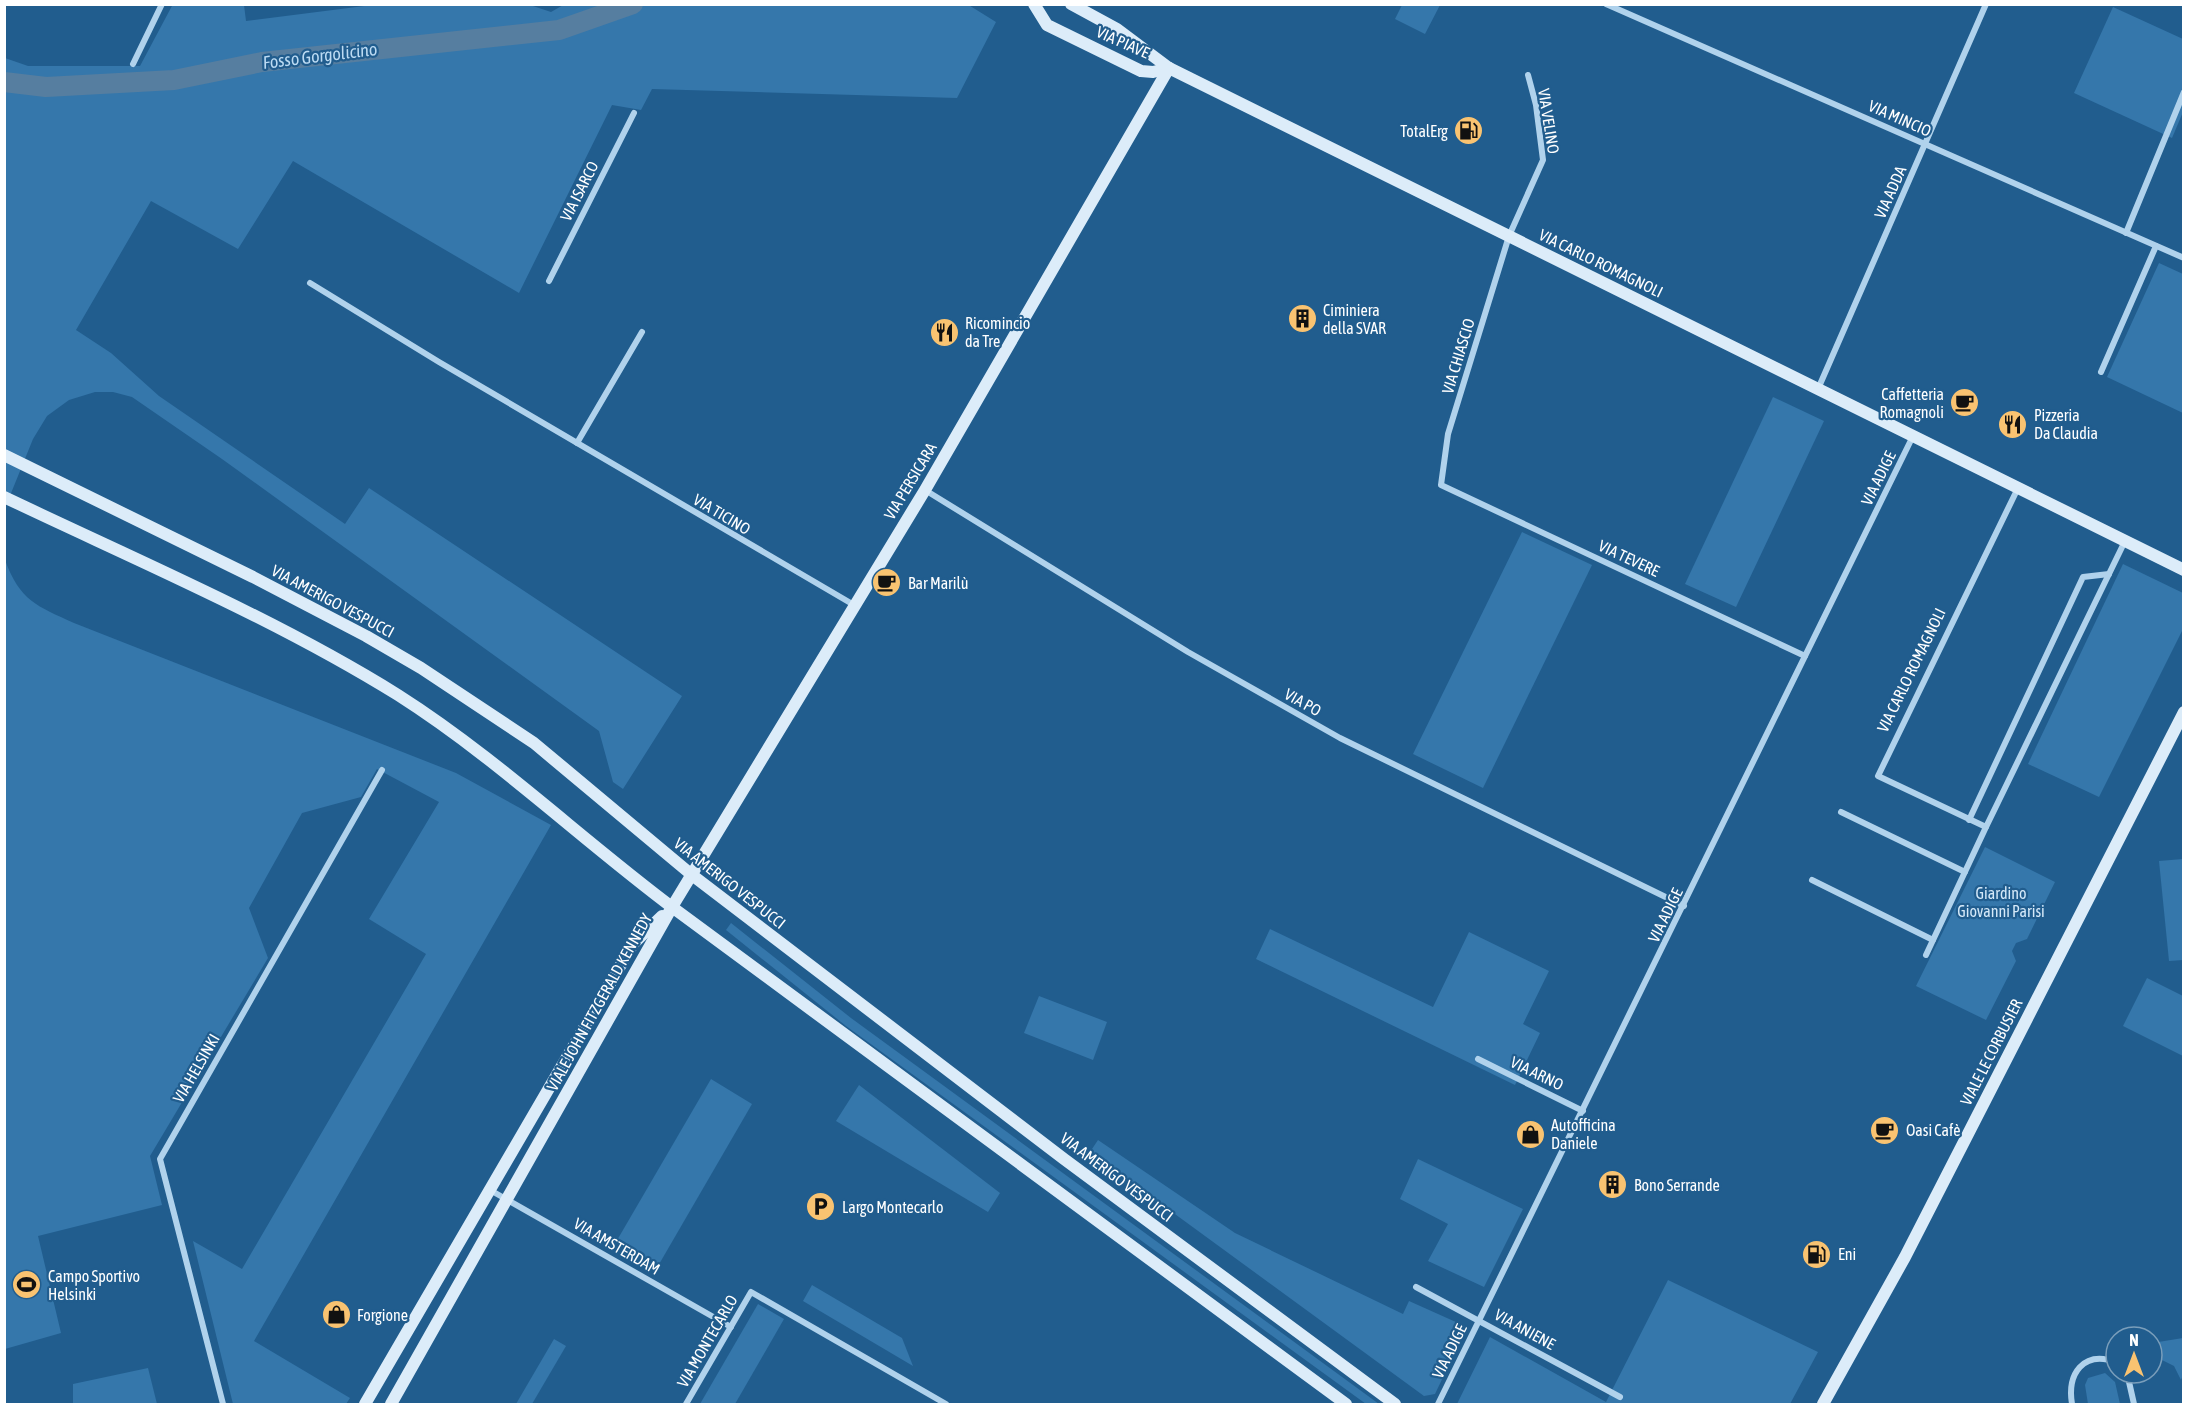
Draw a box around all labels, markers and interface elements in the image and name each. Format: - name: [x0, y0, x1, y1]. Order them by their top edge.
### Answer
- street label: VIA PIAVE: [1094, 22, 1152, 62]
- water label: Fosso Gorgolicino: [261, 38, 378, 73]
- street label: VIA VELINO: [1535, 87, 1563, 155]
- street label: VIA MINCIO: [1866, 96, 1934, 140]
- fuel station icon: TotalErg: [1453, 115, 1485, 147]
- place label: TotalErg: [1400, 122, 1448, 141]
- street label: VIA ISARCO: [556, 158, 602, 224]
- street label: VIA ADDA: [1870, 163, 1910, 221]
- street label: VIA CARLO ROMAGNOLI: [1536, 225, 1666, 301]
- place label: Ciminiera della SVAR: [1323, 301, 1386, 337]
- building icon: Ciminiera della SVAR: [1286, 303, 1318, 335]
- place label: Ricomincio da Tre: [965, 314, 1030, 350]
- restaurant icon: Ricomincio da Tre: [928, 316, 960, 348]
- street label: VIA CHIASCIO: [1438, 316, 1478, 396]
- place label: Caffetteria Romagnoli: [1879, 385, 1944, 422]
- cafe icon: Caffetteria Romagnoli: [1949, 387, 1981, 419]
- place label: Pizzeria Da Claudia: [2034, 406, 2098, 442]
- restaurant icon: Pizzeria Da Claudia: [1997, 408, 2029, 440]
- street label: VIA PERSICARA: [880, 439, 940, 523]
- street label: VIA ADIGE: [1857, 448, 1899, 508]
- street label: VIA TICINO: [690, 490, 754, 538]
- street label: VIA TEVERE: [1596, 536, 1663, 580]
- street label: VIA AMERIGO VESPUCCI: [269, 561, 397, 641]
- cafe icon: Bar Marilù: [871, 567, 903, 599]
- place label: Bar Marilù: [908, 574, 968, 592]
- street label: VIA CARLO ROMAGNOLI: [1873, 605, 1949, 735]
- street label: VIA PO: [1282, 685, 1324, 719]
- street label: VIA AMERIGO VESPUCCI: [671, 834, 789, 932]
- park label: Giardino Giovanni Parisi: [1957, 884, 2045, 920]
- street label: VIA ADIGE: [1644, 885, 1686, 945]
- street label: VIALE JOHN FITZGERALD KENNEDY: [543, 910, 656, 1094]
- street label: VIALE LE CORBUSIER: [1956, 996, 2026, 1108]
- street label: VIA HELSINKI: [169, 1030, 223, 1106]
- street label: VIA ARNO: [1508, 1053, 1566, 1093]
- cafe icon: Oasi Cafè: [1869, 1114, 1901, 1146]
- place label: Autofficina Daniele: [1551, 1116, 1616, 1152]
- shop icon: Autofficina Daniele: [1514, 1118, 1546, 1150]
- place label: Oasi Cafè: [1906, 1121, 1961, 1139]
- street label: VIA AMERIGO VESPUCCI: [1057, 1129, 1177, 1225]
- building icon: Bono Serrande: [1597, 1169, 1629, 1201]
- place label: Bono Serrande: [1634, 1176, 1720, 1194]
- parking icon: Largo Montecarlo: [805, 1191, 837, 1223]
- place label: Largo Montecarlo: [842, 1198, 943, 1217]
- street label: VIA AMSTERDAM: [571, 1214, 663, 1278]
- fuel station icon: Eni: [1801, 1238, 1833, 1270]
- place label: Eni: [1838, 1245, 1856, 1263]
- place label: Campo Sportivo Helsinki: [48, 1267, 140, 1303]
- sports icon: Campo Sportivo Helsinki: [11, 1269, 43, 1301]
- street label: VIA MONTECARLO: [673, 1292, 741, 1390]
- shop icon: Forgione: [320, 1299, 352, 1331]
- street label: VIA ANIENE: [1492, 1305, 1559, 1353]
- place label: Forgione: [357, 1306, 408, 1325]
- street label: VIA ADIGE: [1428, 1321, 1470, 1381]
- north arrow: [2104, 1325, 2164, 1385]
- text: N: [2129, 1331, 2139, 1349]

